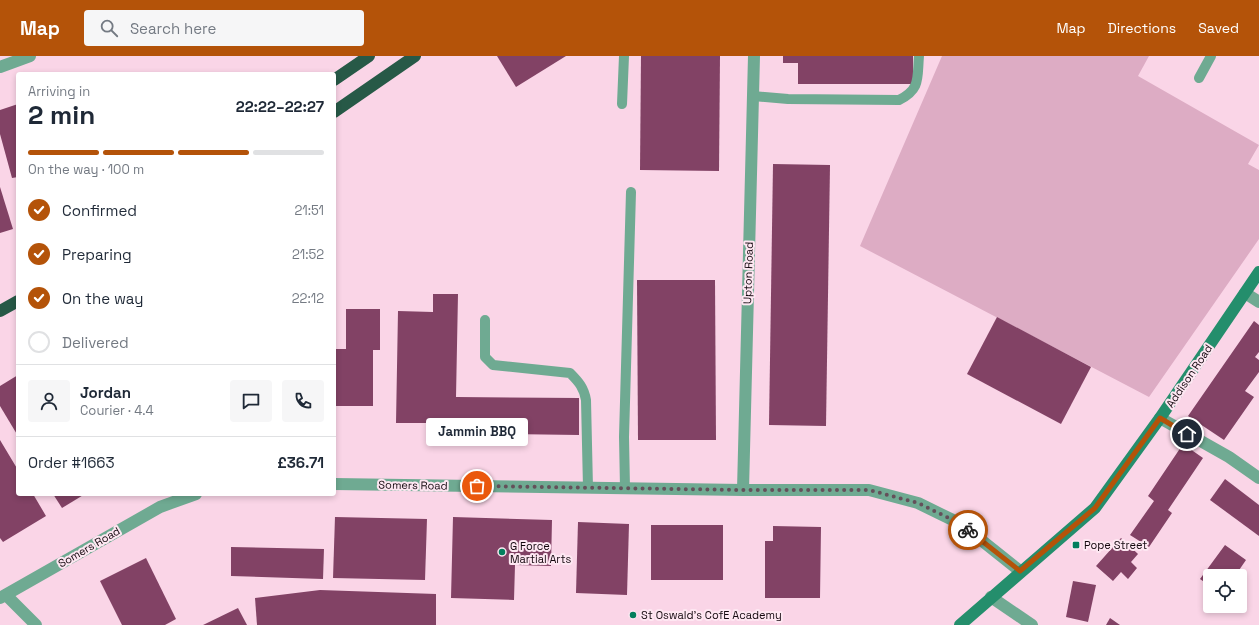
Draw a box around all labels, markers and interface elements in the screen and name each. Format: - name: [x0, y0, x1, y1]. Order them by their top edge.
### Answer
- search box: [84, 10, 364, 46]
- text: Map: [20, 16, 60, 41]
- icon: search: [98, 17, 120, 39]
- text: Search here: [130, 19, 216, 38]
- text: Map: [1056, 19, 1086, 37]
- text: Directions: [1108, 19, 1176, 37]
- text: Saved: [1198, 19, 1239, 37]
- text: Arriving in: [28, 83, 90, 100]
- text: 22:22–22:27: [236, 97, 324, 116]
- text: 2 min: [28, 98, 95, 132]
- text: On the way · 100 m: [28, 161, 144, 178]
- icon: check: [28, 199, 50, 221]
- text: Confirmed: [62, 201, 137, 220]
- text: 21:51: [294, 202, 324, 219]
- street label: Upton Road: [740, 242, 756, 304]
- icon: check: [28, 243, 50, 265]
- text: Preparing: [62, 245, 132, 264]
- text: 21:52: [292, 246, 324, 263]
- icon: check: [28, 287, 50, 309]
- text: On the way: [62, 289, 143, 308]
- text: 22:12: [292, 290, 324, 307]
- text: Delivered: [62, 333, 129, 352]
- street label: Addison Road: [1163, 342, 1215, 410]
- button: person: [28, 380, 70, 422]
- button: chat: [230, 380, 272, 422]
- button: phone: [282, 380, 324, 422]
- text: Jordan: [80, 383, 131, 402]
- text: Courier · 4.4: [80, 402, 154, 419]
- pin: [1170, 417, 1204, 451]
- callout: Jammin BBQ: [426, 418, 528, 446]
- text: Jammin BBQ: [438, 423, 516, 440]
- icon: home: [1176, 423, 1198, 445]
- text: Order #1663: [28, 453, 115, 472]
- text: £36.71: [277, 453, 324, 472]
- pin: [460, 469, 494, 503]
- icon: bag: [466, 475, 488, 497]
- street label: Somers Road: [378, 477, 448, 493]
- courier: [948, 510, 988, 550]
- icon: bike: [957, 519, 979, 541]
- street label: Somers Road: [56, 524, 122, 570]
- place label: Pope Street: [1084, 538, 1147, 552]
- place label: G Force Martial Arts: [510, 539, 572, 566]
- marker: Pope Street: [1071, 540, 1081, 550]
- marker: G Force Martial Arts: [497, 547, 507, 557]
- map controls: [1203, 569, 1247, 613]
- button: locate: [1203, 569, 1247, 613]
- place label: St Oswald's CofE Academy: [641, 608, 782, 622]
- marker: St Oswald's CofE Academy: [628, 610, 638, 620]

